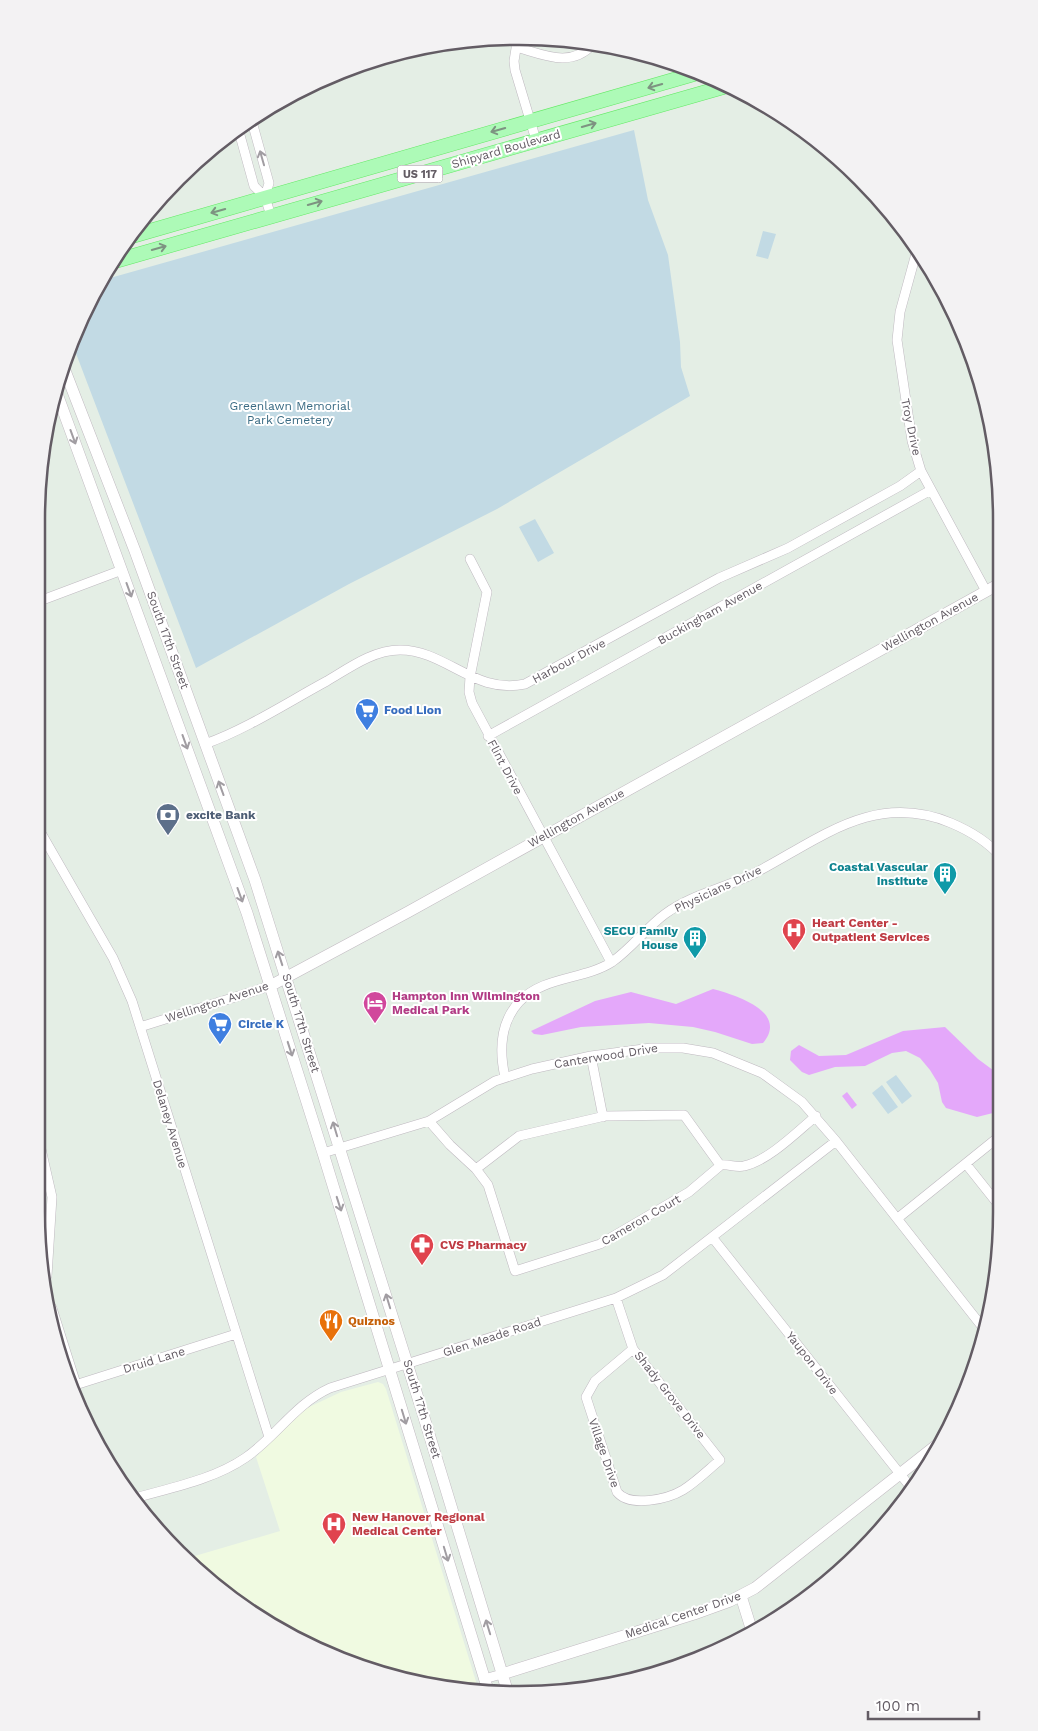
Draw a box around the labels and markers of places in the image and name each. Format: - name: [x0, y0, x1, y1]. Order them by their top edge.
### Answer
- supermarket icon: Food Lion: [354, 697, 380, 731]
- place label: Food Lion: [384, 703, 441, 717]
- bank icon: excite Bank: [155, 802, 181, 836]
- place label: excite Bank: [186, 808, 256, 822]
- place label: Coastal Vascular Institute: [829, 860, 929, 888]
- building icon: Coastal Vascular Institute: [932, 861, 958, 895]
- place label: Heart Center - Outpatient Services: [812, 916, 930, 944]
- hospital icon: Heart Center - Outpatient Services: [781, 917, 807, 951]
- place label: SECU Family House: [604, 924, 678, 952]
- building icon: SECU Family House: [682, 925, 708, 959]
- place label: Hampton Inn Wilmington Medical Park: [392, 989, 540, 1017]
- hotel icon: Hampton Inn Wilmington Medical Park: [362, 990, 388, 1024]
- supermarket icon: Circle K: [207, 1011, 233, 1045]
- place label: Circle K: [238, 1017, 285, 1031]
- pharmacy icon: CVS Pharmacy: [409, 1232, 435, 1266]
- place label: CVS Pharmacy: [440, 1238, 527, 1252]
- restaurant icon: Quiznos: [318, 1308, 344, 1342]
- place label: Quiznos: [348, 1314, 396, 1328]
- place label: New Hanover Regional Medical Center: [352, 1510, 485, 1538]
- hospital icon: New Hanover Regional Medical Center: [321, 1511, 347, 1545]

